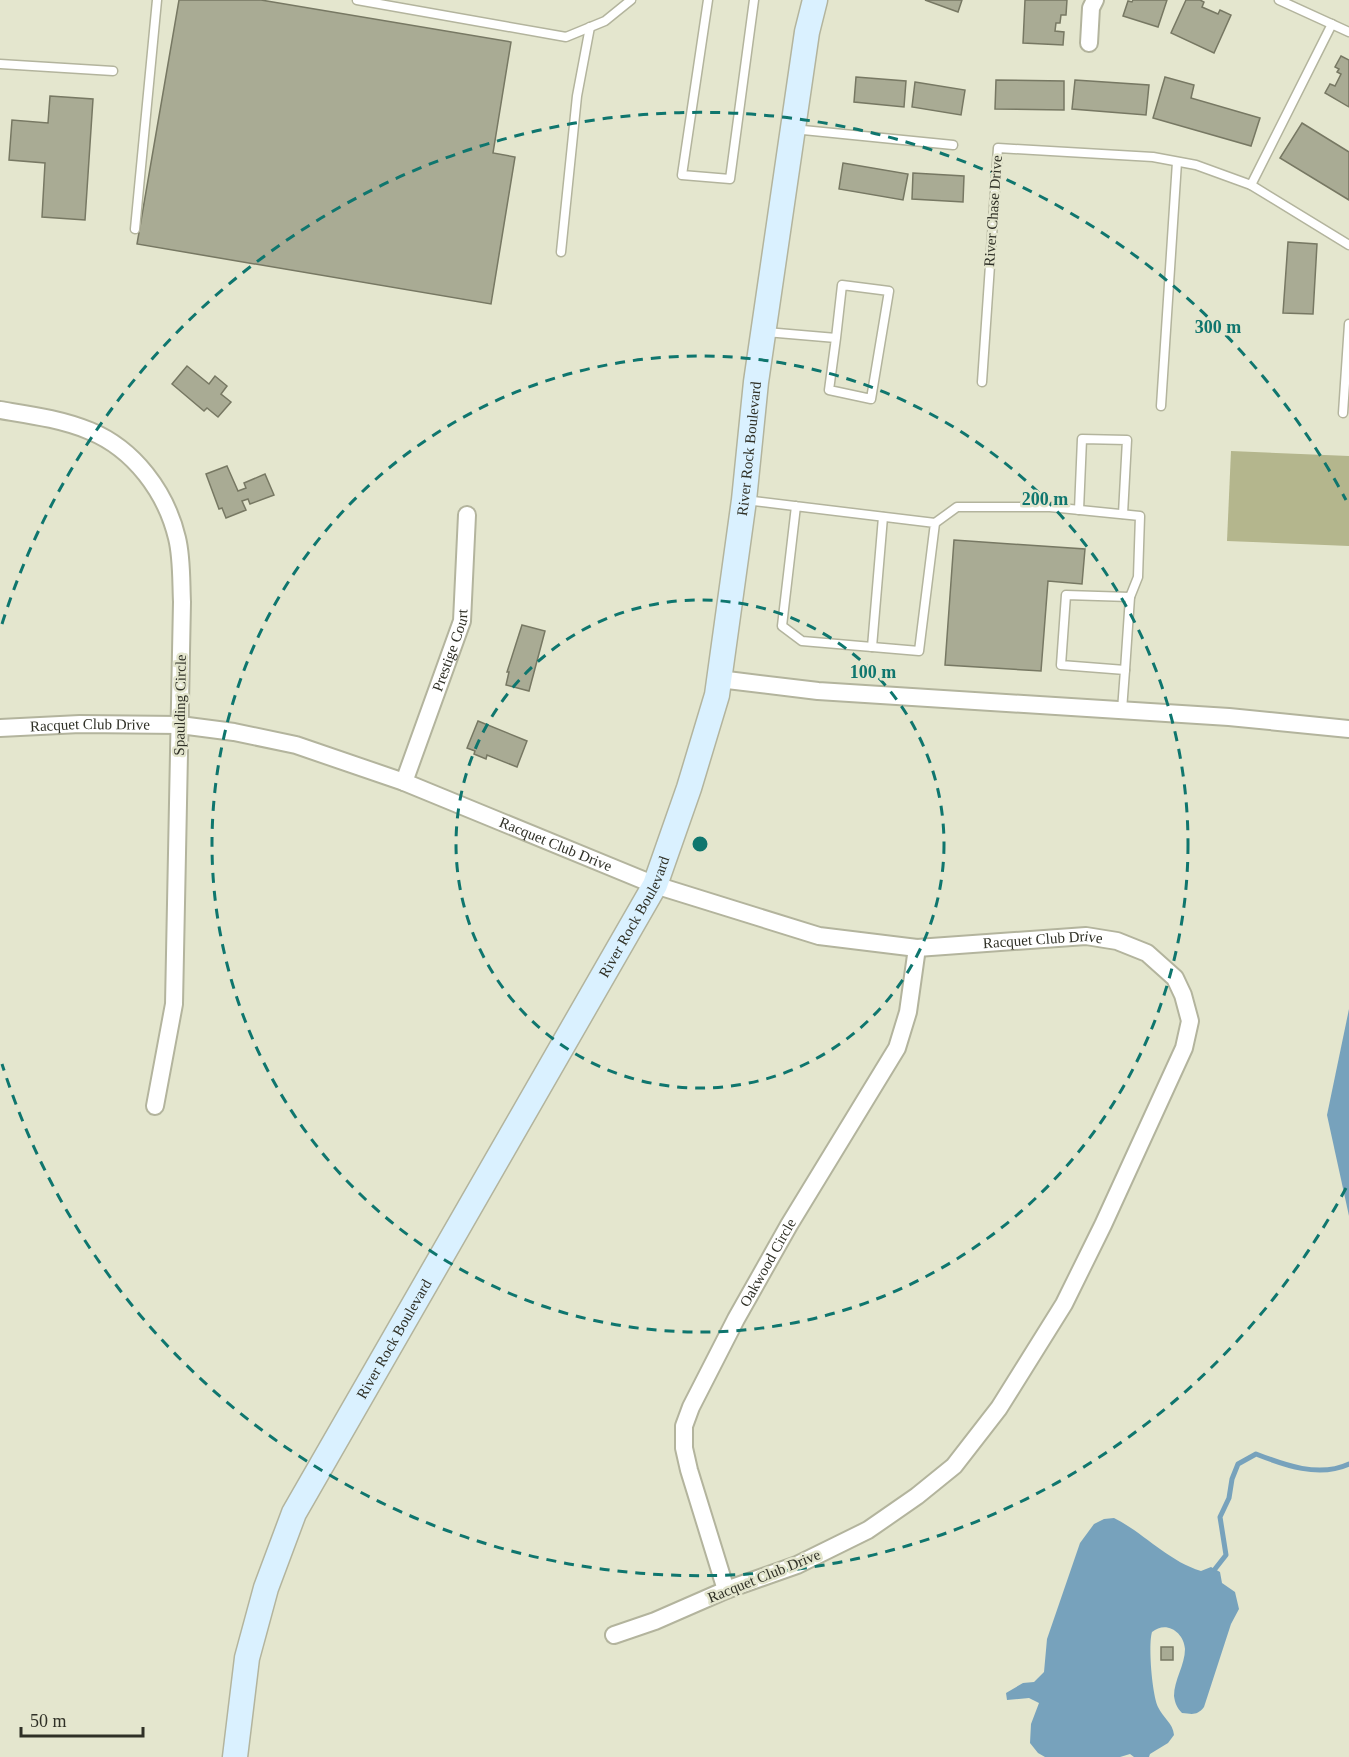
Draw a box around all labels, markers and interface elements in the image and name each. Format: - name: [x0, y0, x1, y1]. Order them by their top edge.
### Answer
- street label: River Chase Drive: [981, 154, 1005, 267]
- text: 300 m: [1195, 317, 1241, 337]
- street label: River Rock Boulevard: [734, 380, 764, 517]
- text: 200 m: [1022, 489, 1068, 509]
- street label: Prestige Court: [429, 608, 471, 694]
- street label: Spaulding Circle: [171, 654, 189, 756]
- text: 100 m: [850, 662, 896, 682]
- street label: Racquet Club Drive: [30, 716, 150, 734]
- street label: Racquet Club Drive: [497, 814, 615, 875]
- centre of rings: [690, 834, 710, 854]
- street label: River Rock Boulevard: [596, 854, 673, 980]
- street label: Racquet Club Drive: [982, 928, 1104, 951]
- street label: Oakwood Circle: [737, 1215, 799, 1310]
- street label: River Rock Boulevard: [353, 1276, 435, 1402]
- street label: Racquet Club Drive: [705, 1546, 823, 1606]
- scale bar: [21, 1700, 142, 1738]
- text: 50 m: [30, 1711, 67, 1731]

